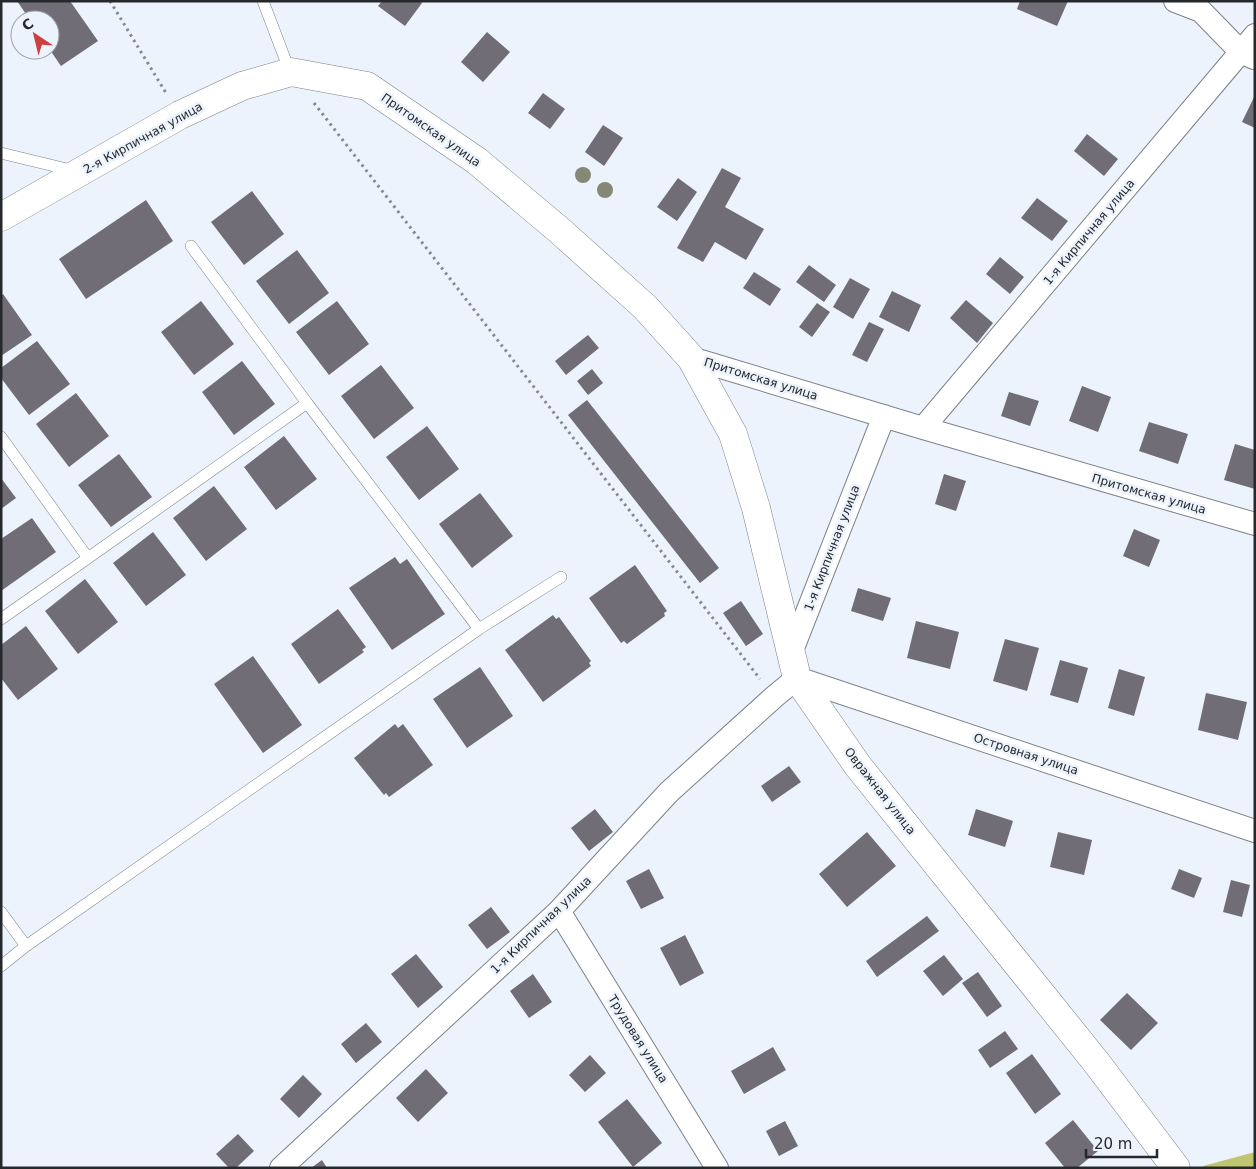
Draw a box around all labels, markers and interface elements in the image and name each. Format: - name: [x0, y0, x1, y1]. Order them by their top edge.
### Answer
- north arrow: [10, 10, 60, 60]
- text: С: [19, 15, 36, 34]
- street label: Притомская улица: [379, 90, 483, 170]
- street label: 2-я Кирпичная улица: [81, 99, 205, 177]
- street label: 1-я Кирпичная улица: [1041, 176, 1137, 288]
- street label: Притомская улица: [702, 355, 820, 403]
- street label: Притомская улица: [1090, 471, 1208, 517]
- street label: 1-я Кирпичная улица: [801, 483, 863, 613]
- street label: Островная улица: [972, 730, 1080, 778]
- street label: Овражная улица: [842, 745, 918, 837]
- street label: 1-я Кирпичная улица: [488, 873, 594, 977]
- street label: Трудовая улица: [605, 992, 671, 1086]
- scale bar: [1086, 1126, 1157, 1158]
- text: 20 m: [1094, 1135, 1132, 1153]

